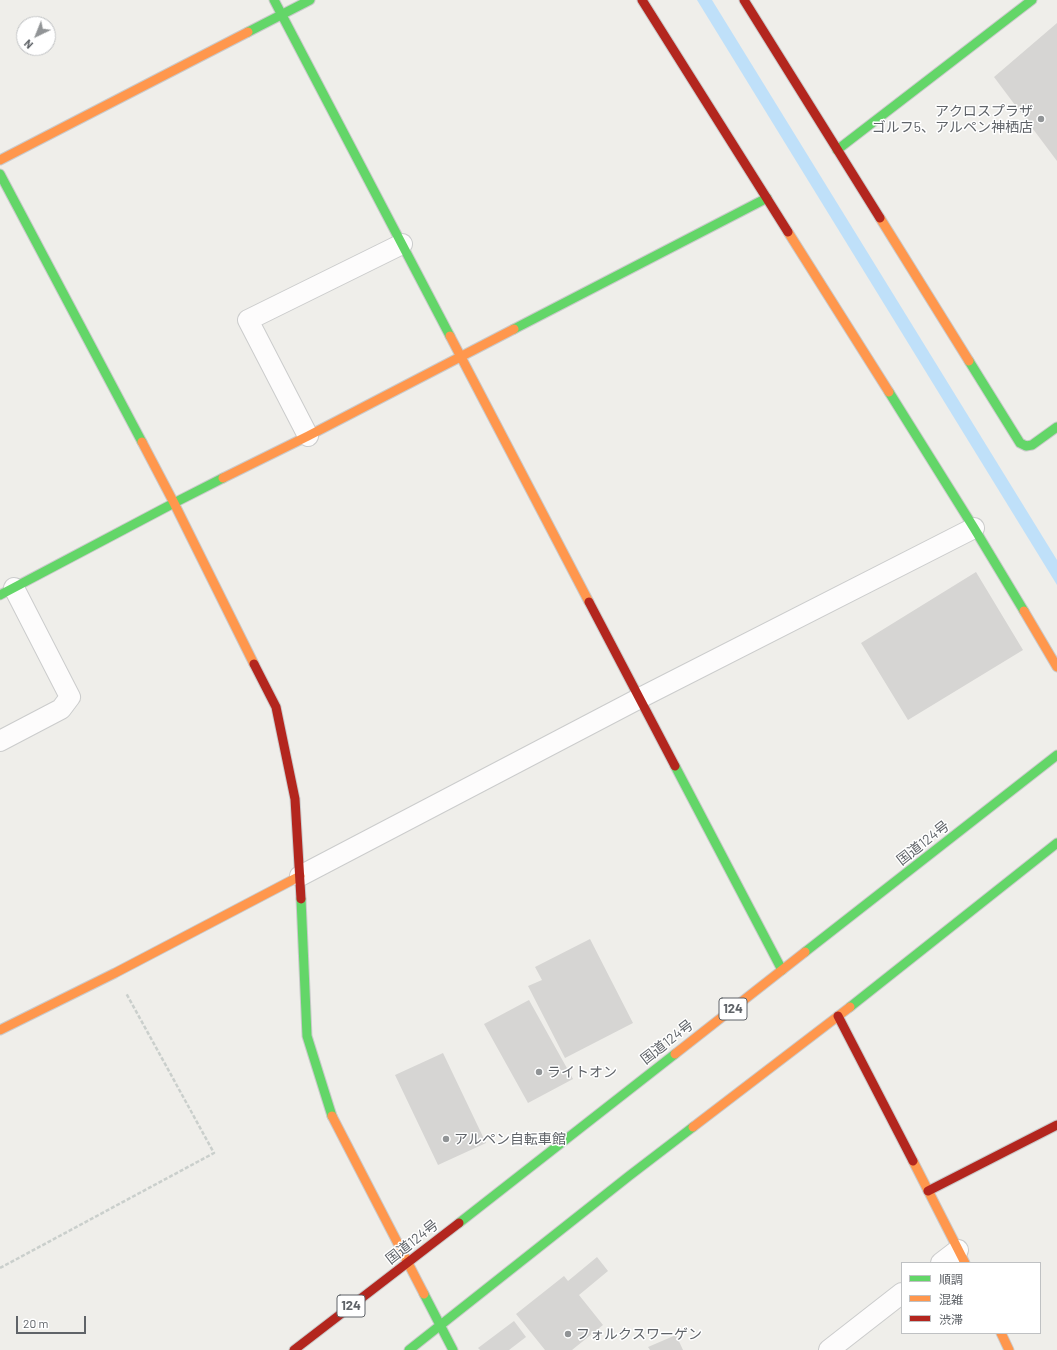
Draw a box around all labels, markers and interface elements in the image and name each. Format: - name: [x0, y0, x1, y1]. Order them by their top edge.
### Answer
- north arrow: [16, 16, 56, 56]
- text: N: [21, 37, 35, 52]
- place label: アクロスプラザ ゴルフ5、アルペン神栖店: [872, 103, 1033, 136]
- marker: アクロスプラザ ゴルフ5、アルペン神栖店: [1036, 114, 1046, 124]
- street label: 国道124号: [893, 817, 953, 869]
- road number: 124: [719, 998, 747, 1020]
- street label: 国道124号: [637, 1016, 697, 1068]
- place label: ライトオン: [547, 1064, 617, 1080]
- marker: ライトオン: [534, 1067, 544, 1077]
- place label: アルペン自転車館: [454, 1131, 566, 1147]
- marker: アルペン自転車館: [441, 1134, 451, 1144]
- street label: 国道124号: [382, 1216, 442, 1268]
- legend: [901, 1262, 1041, 1334]
- text: 順調: [939, 1272, 963, 1286]
- text: 混雑: [939, 1292, 963, 1306]
- road number: 124: [337, 1295, 365, 1317]
- scale bar: [18, 1308, 88, 1334]
- text: 渋滞: [939, 1312, 963, 1326]
- text: 20 m: [23, 1316, 49, 1330]
- place label: フォルクスワーゲン: [576, 1326, 702, 1342]
- marker: フォルクスワーゲン: [563, 1329, 573, 1339]

